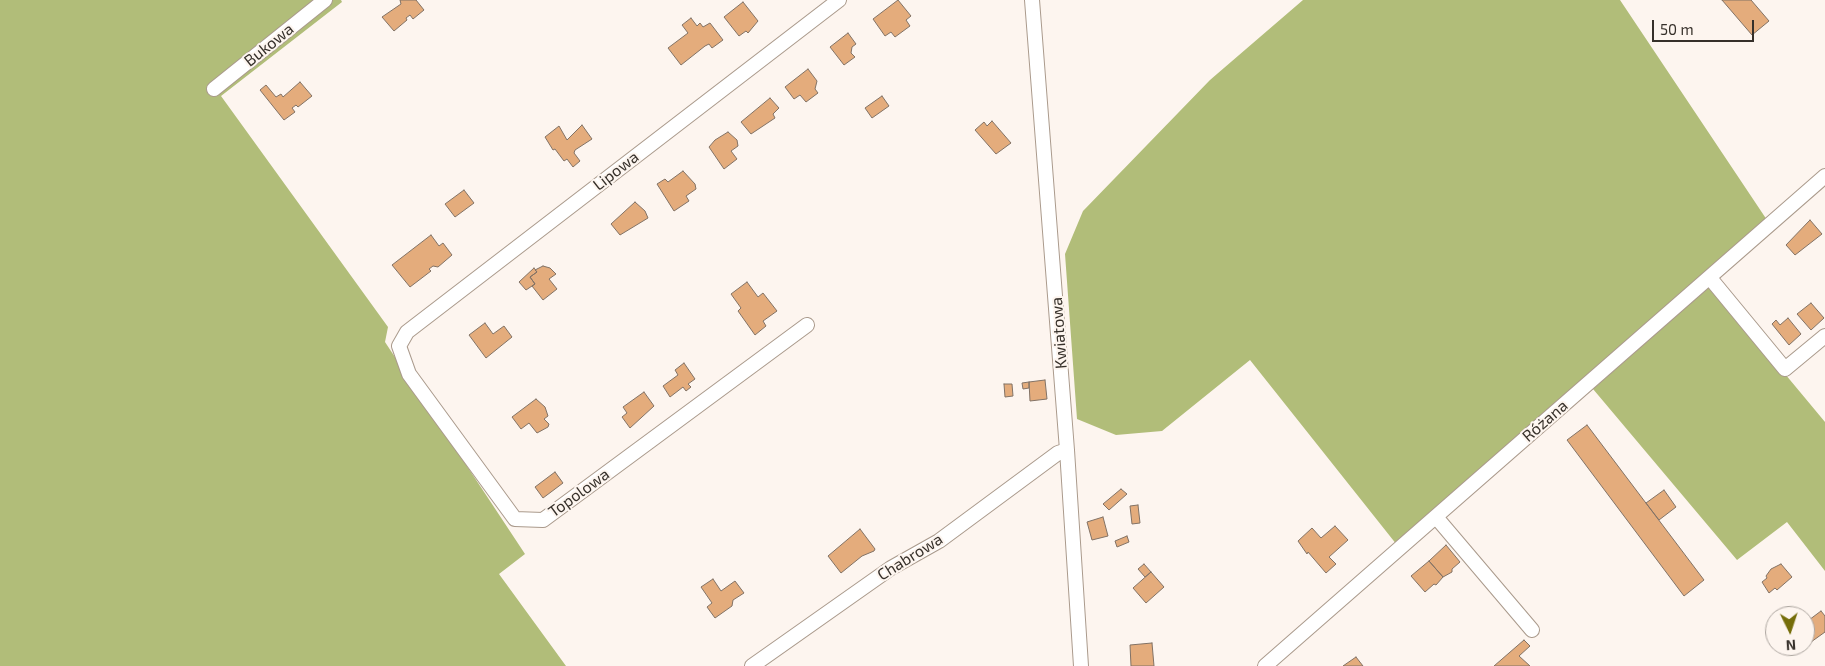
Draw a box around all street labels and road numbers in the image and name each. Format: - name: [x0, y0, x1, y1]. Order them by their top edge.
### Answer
- street label: Bukowa: [240, 19, 298, 71]
- street label: Lipowa: [589, 147, 643, 195]
- street label: Kwiatowa: [1047, 296, 1071, 370]
- street label: Różana: [1518, 396, 1572, 446]
- street label: Topolowa: [545, 464, 613, 522]
- street label: Chabrowa: [874, 529, 946, 585]

